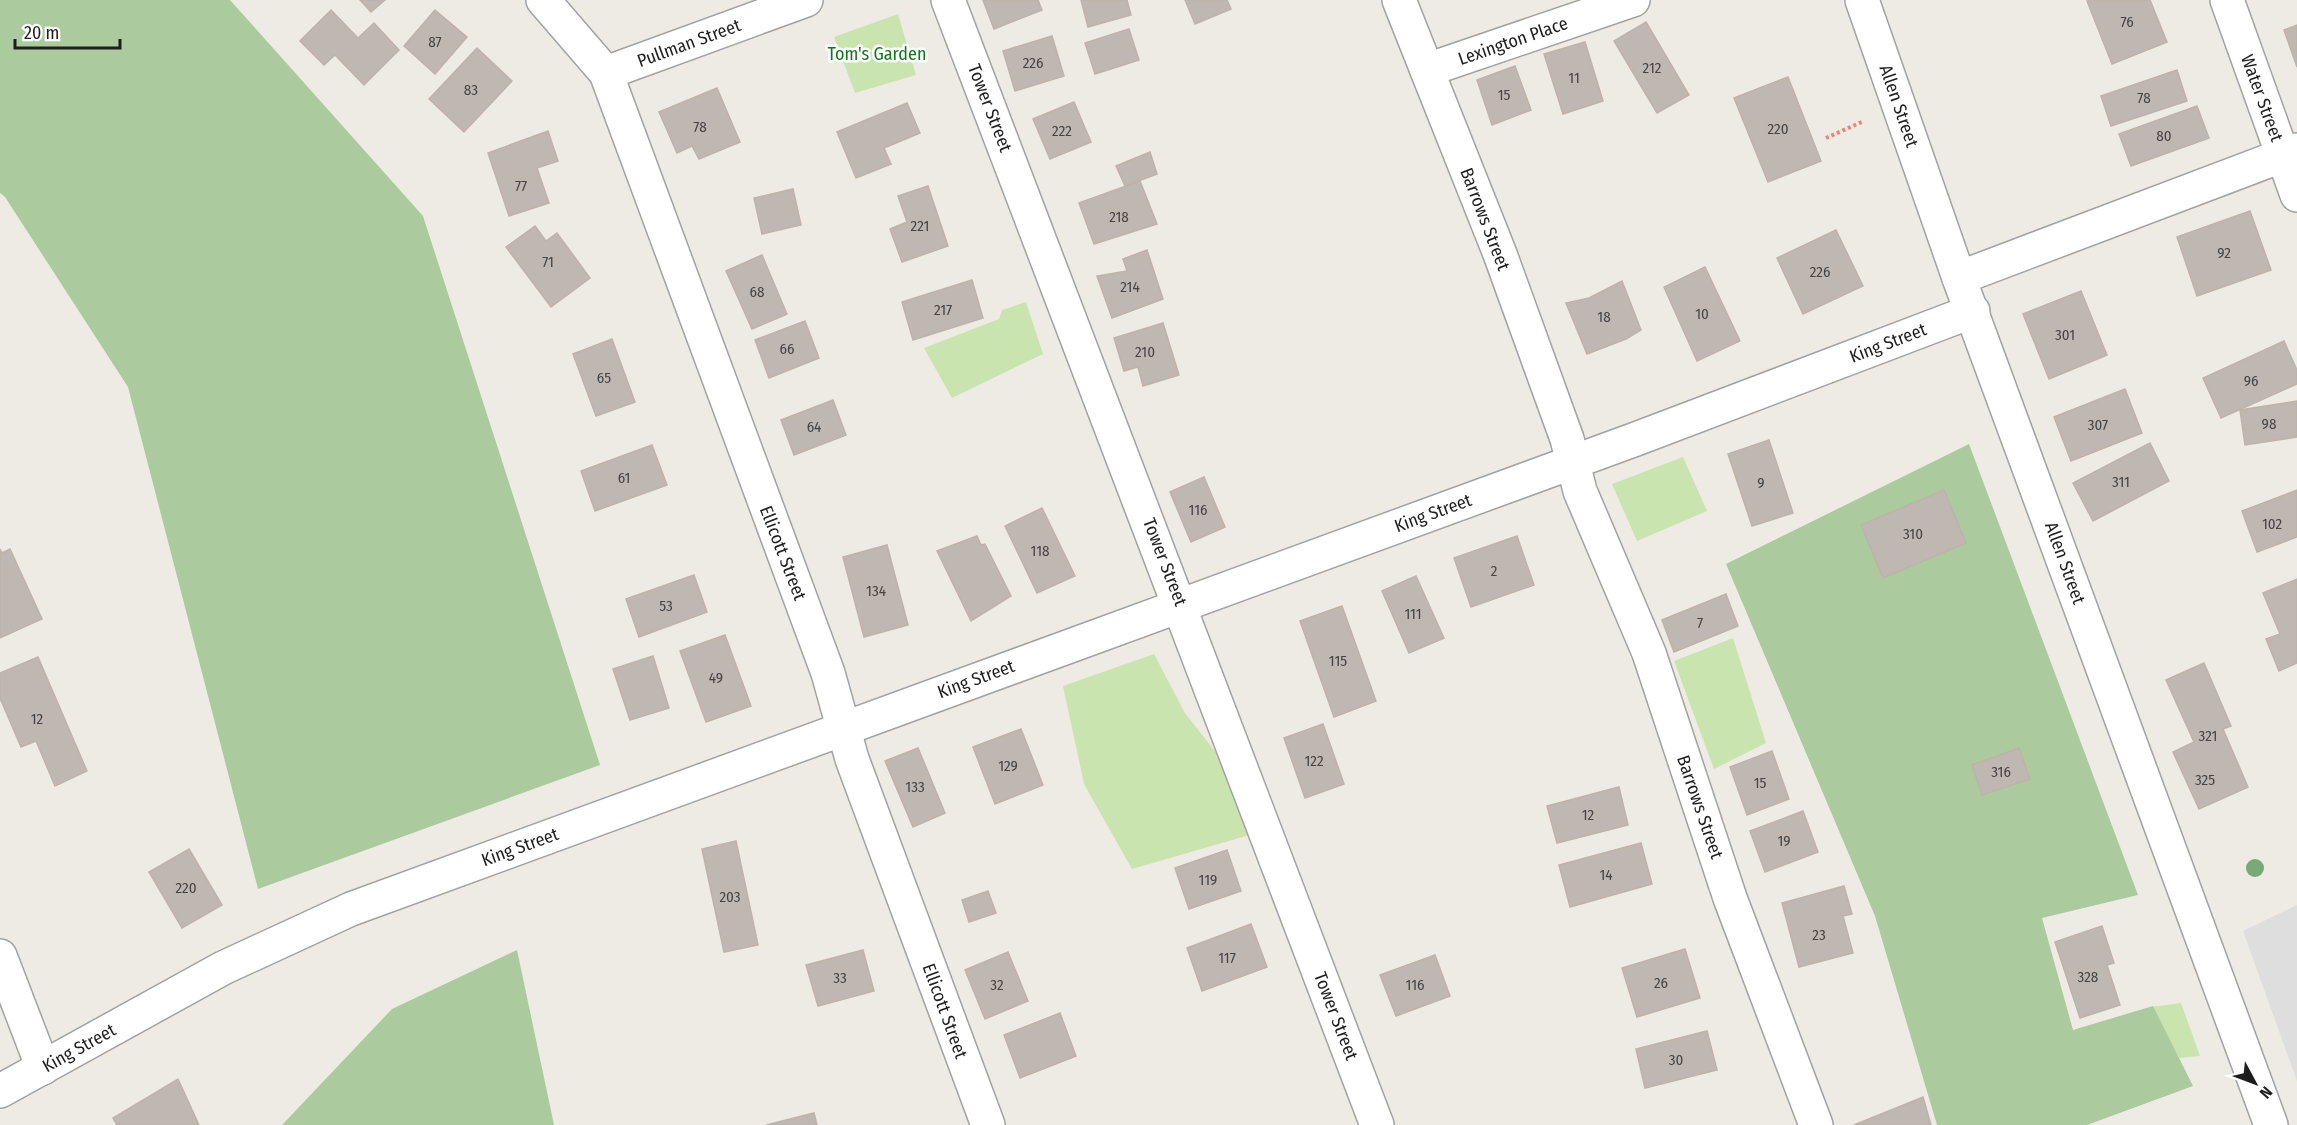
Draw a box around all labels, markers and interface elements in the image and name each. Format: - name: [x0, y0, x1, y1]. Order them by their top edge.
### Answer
- scale bar: [15, 12, 120, 50]
- street label: Lexington Place: [1455, 12, 1571, 70]
- house number: 76: [2120, 13, 2134, 31]
- street label: Pullman Street: [634, 14, 744, 72]
- text: 20 m: [24, 22, 59, 44]
- house number: 87: [428, 33, 442, 51]
- park label: Tom's Garden: [828, 43, 926, 65]
- street label: Water Street: [2236, 51, 2288, 145]
- house number: 226: [1023, 54, 1043, 72]
- house number: 212: [1643, 59, 1662, 77]
- street label: Tower Street: [963, 61, 1017, 155]
- street label: Allen Street: [1875, 62, 1923, 150]
- house number: 11: [1568, 69, 1580, 87]
- house number: 83: [464, 81, 478, 99]
- house number: 15: [1498, 86, 1510, 104]
- house number: 78: [2137, 89, 2151, 107]
- house number: 78: [693, 118, 707, 136]
- house number: 220: [1767, 120, 1789, 138]
- house number: 222: [1052, 122, 1072, 140]
- house number: 80: [2156, 127, 2172, 145]
- street label: Barrows Street: [1455, 165, 1515, 274]
- house number: 77: [515, 177, 527, 195]
- house number: 218: [1109, 208, 1129, 226]
- house number: 221: [911, 217, 929, 235]
- house number: 92: [2217, 244, 2231, 262]
- house number: 71: [542, 253, 554, 271]
- house number: 226: [1810, 263, 1830, 281]
- house number: 214: [1120, 278, 1140, 296]
- house number: 68: [750, 283, 764, 301]
- house number: 217: [934, 301, 952, 319]
- house number: 10: [1695, 305, 1709, 323]
- house number: 18: [1597, 308, 1611, 326]
- street label: King Street: [1846, 318, 1930, 368]
- house number: 301: [2055, 326, 2075, 344]
- house number: 66: [780, 340, 794, 358]
- house number: 210: [1135, 343, 1155, 361]
- house number: 65: [597, 369, 611, 387]
- house number: 96: [2244, 372, 2258, 390]
- house number: 98: [2262, 415, 2276, 433]
- house number: 307: [2088, 416, 2108, 434]
- house number: 64: [807, 418, 821, 436]
- house number: 61: [618, 469, 630, 487]
- house number: 311: [2112, 473, 2130, 491]
- house number: 9: [1757, 474, 1765, 492]
- street label: King Street: [1391, 489, 1475, 537]
- house number: 116: [1189, 501, 1207, 519]
- street label: Ellicott Street: [755, 503, 811, 603]
- street label: Tower Street: [1138, 515, 1192, 609]
- house number: 102: [2262, 515, 2282, 533]
- street label: Allen Street: [2040, 519, 2090, 607]
- house number: 310: [1903, 525, 1923, 543]
- house number: 118: [1031, 542, 1050, 560]
- house number: 2: [1491, 562, 1498, 580]
- house number: 134: [866, 582, 886, 600]
- house number: 53: [659, 597, 673, 615]
- house number: 111: [1404, 605, 1422, 623]
- house number: 7: [1697, 614, 1703, 632]
- house number: 115: [1329, 652, 1347, 670]
- street label: King Street: [934, 655, 1018, 703]
- house number: 49: [709, 669, 723, 687]
- house number: 12: [31, 710, 44, 728]
- house number: 321: [2199, 727, 2217, 745]
- house number: 122: [1304, 752, 1324, 770]
- street label: Barrows Street: [1672, 752, 1728, 862]
- house number: 129: [998, 757, 1018, 775]
- house number: 316: [1991, 763, 2011, 781]
- house number: 325: [2195, 771, 2215, 789]
- house number: 15: [1754, 774, 1766, 792]
- house number: 133: [905, 778, 925, 796]
- house number: 12: [1582, 806, 1595, 824]
- street label: King Street: [478, 823, 562, 871]
- house number: 19: [1777, 832, 1791, 850]
- house number: 14: [1599, 866, 1613, 884]
- house number: 119: [1199, 871, 1217, 889]
- house number: 220: [175, 879, 197, 897]
- house number: 203: [719, 888, 741, 906]
- house number: 23: [1812, 926, 1826, 944]
- house number: 117: [1218, 949, 1236, 967]
- street label: Ellicott Street: [918, 961, 972, 1062]
- house number: 328: [2078, 968, 2098, 986]
- house number: 33: [833, 969, 847, 987]
- street label: Tower Street: [1309, 969, 1363, 1063]
- house number: 26: [1654, 974, 1668, 992]
- house number: 32: [990, 976, 1004, 994]
- house number: 116: [1406, 976, 1424, 994]
- street label: King Street: [38, 1019, 120, 1077]
- house number: 30: [1669, 1051, 1683, 1069]
- north arrow: [2225, 1053, 2285, 1113]
- text: N: [2256, 1083, 2276, 1102]

